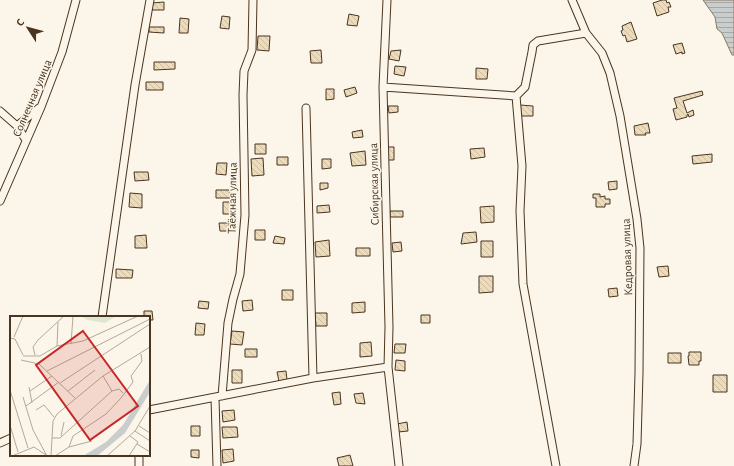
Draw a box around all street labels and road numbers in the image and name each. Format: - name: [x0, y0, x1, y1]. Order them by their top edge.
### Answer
- street label: Солнечная улица: [10, 57, 55, 139]
- street label: Сибирская улица: [367, 142, 382, 225]
- street label: Таёжная улица: [225, 162, 240, 234]
- street label: Кедровая улица: [620, 218, 635, 296]

